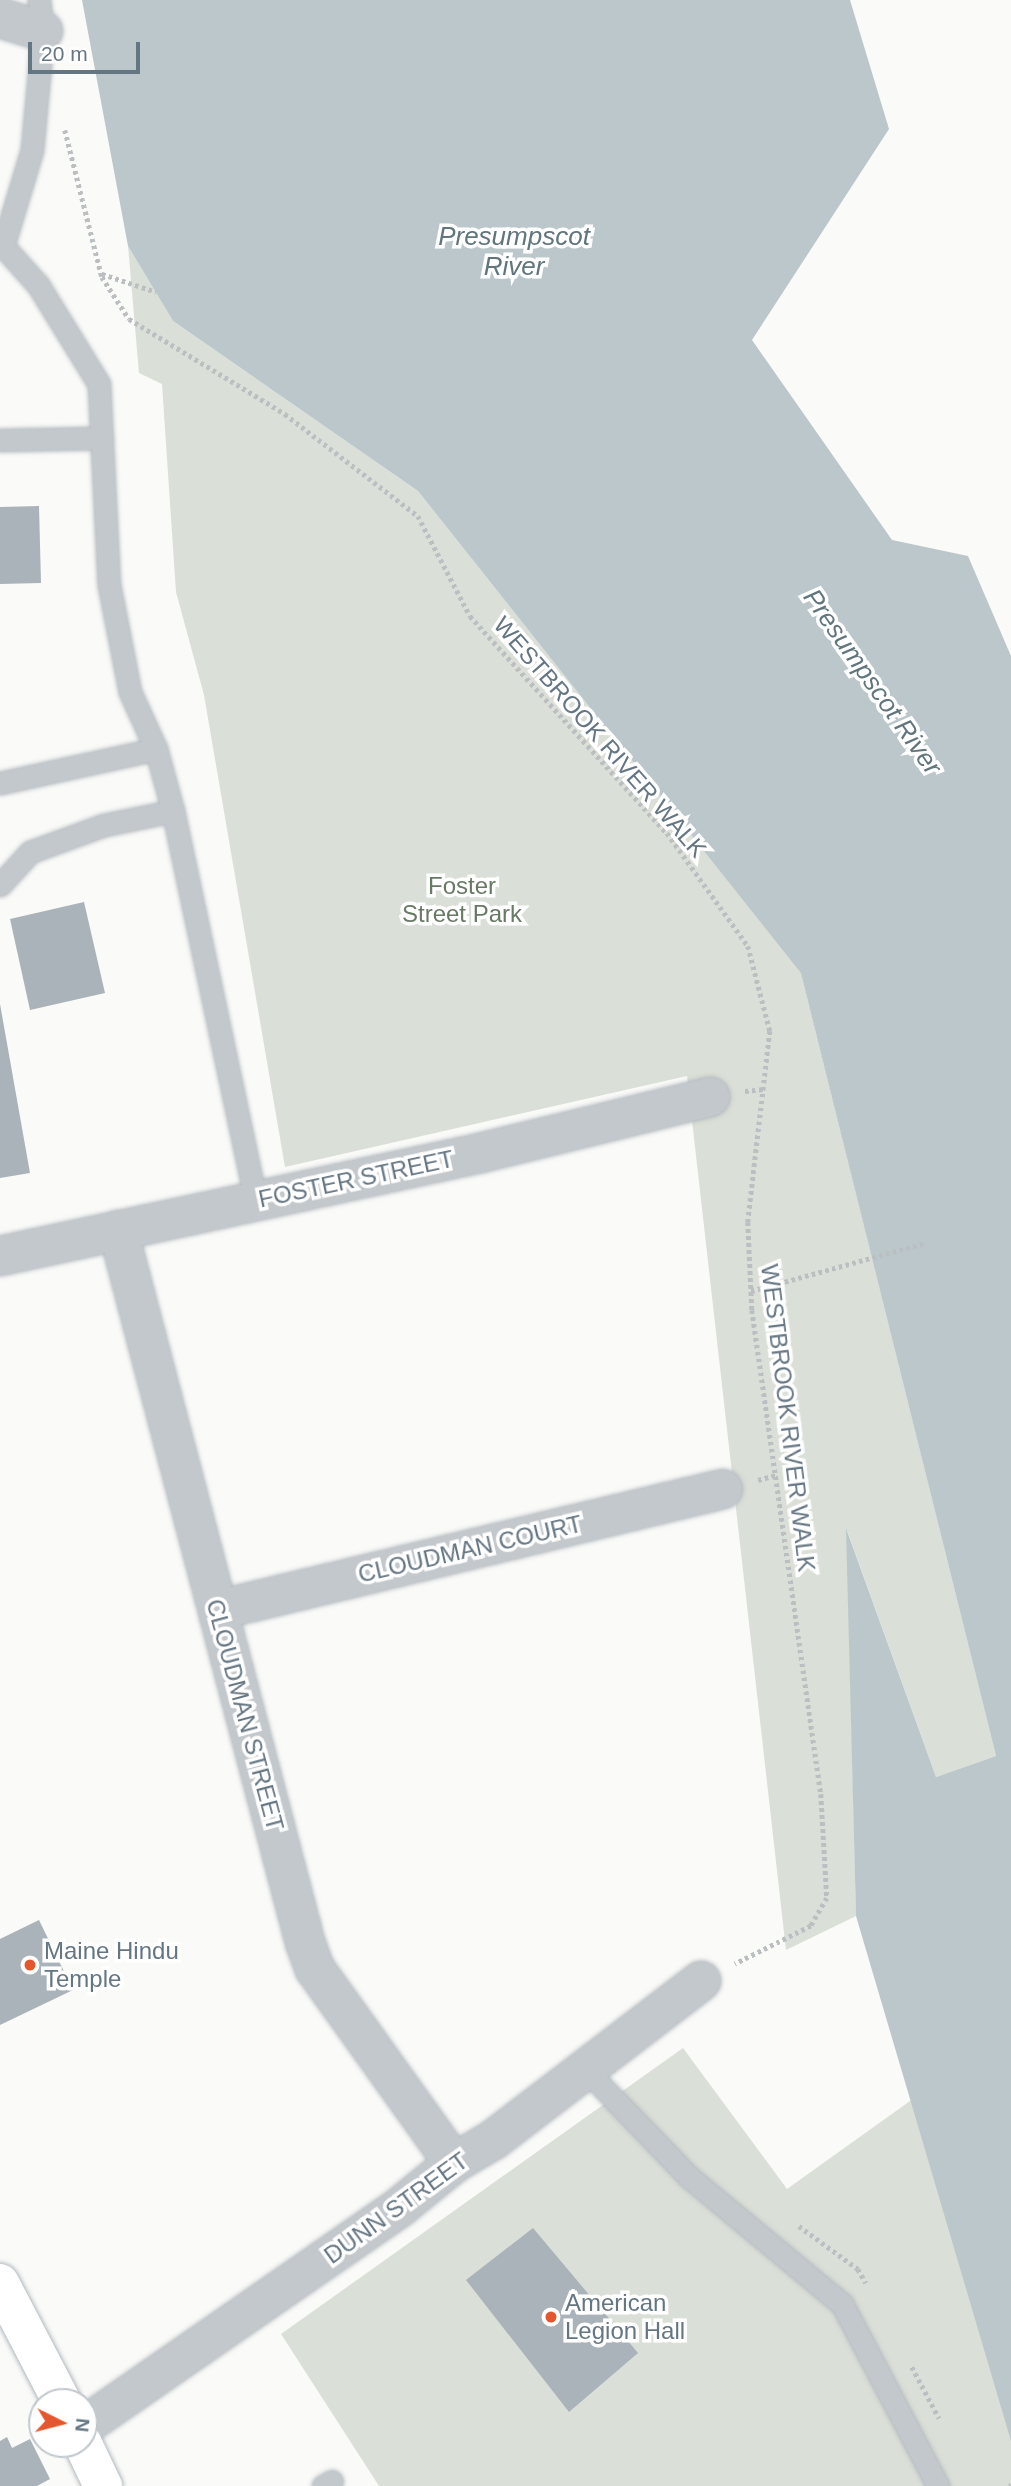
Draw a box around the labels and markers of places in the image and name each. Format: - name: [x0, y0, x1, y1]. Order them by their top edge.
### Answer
- place label: Maine Hindu Temple: [44, 1937, 179, 1993]
- marker: Maine Hindu Temple: [22, 1957, 38, 1973]
- place label: American Legion Hall: [565, 2289, 685, 2345]
- marker: American Legion Hall: [543, 2309, 559, 2325]

